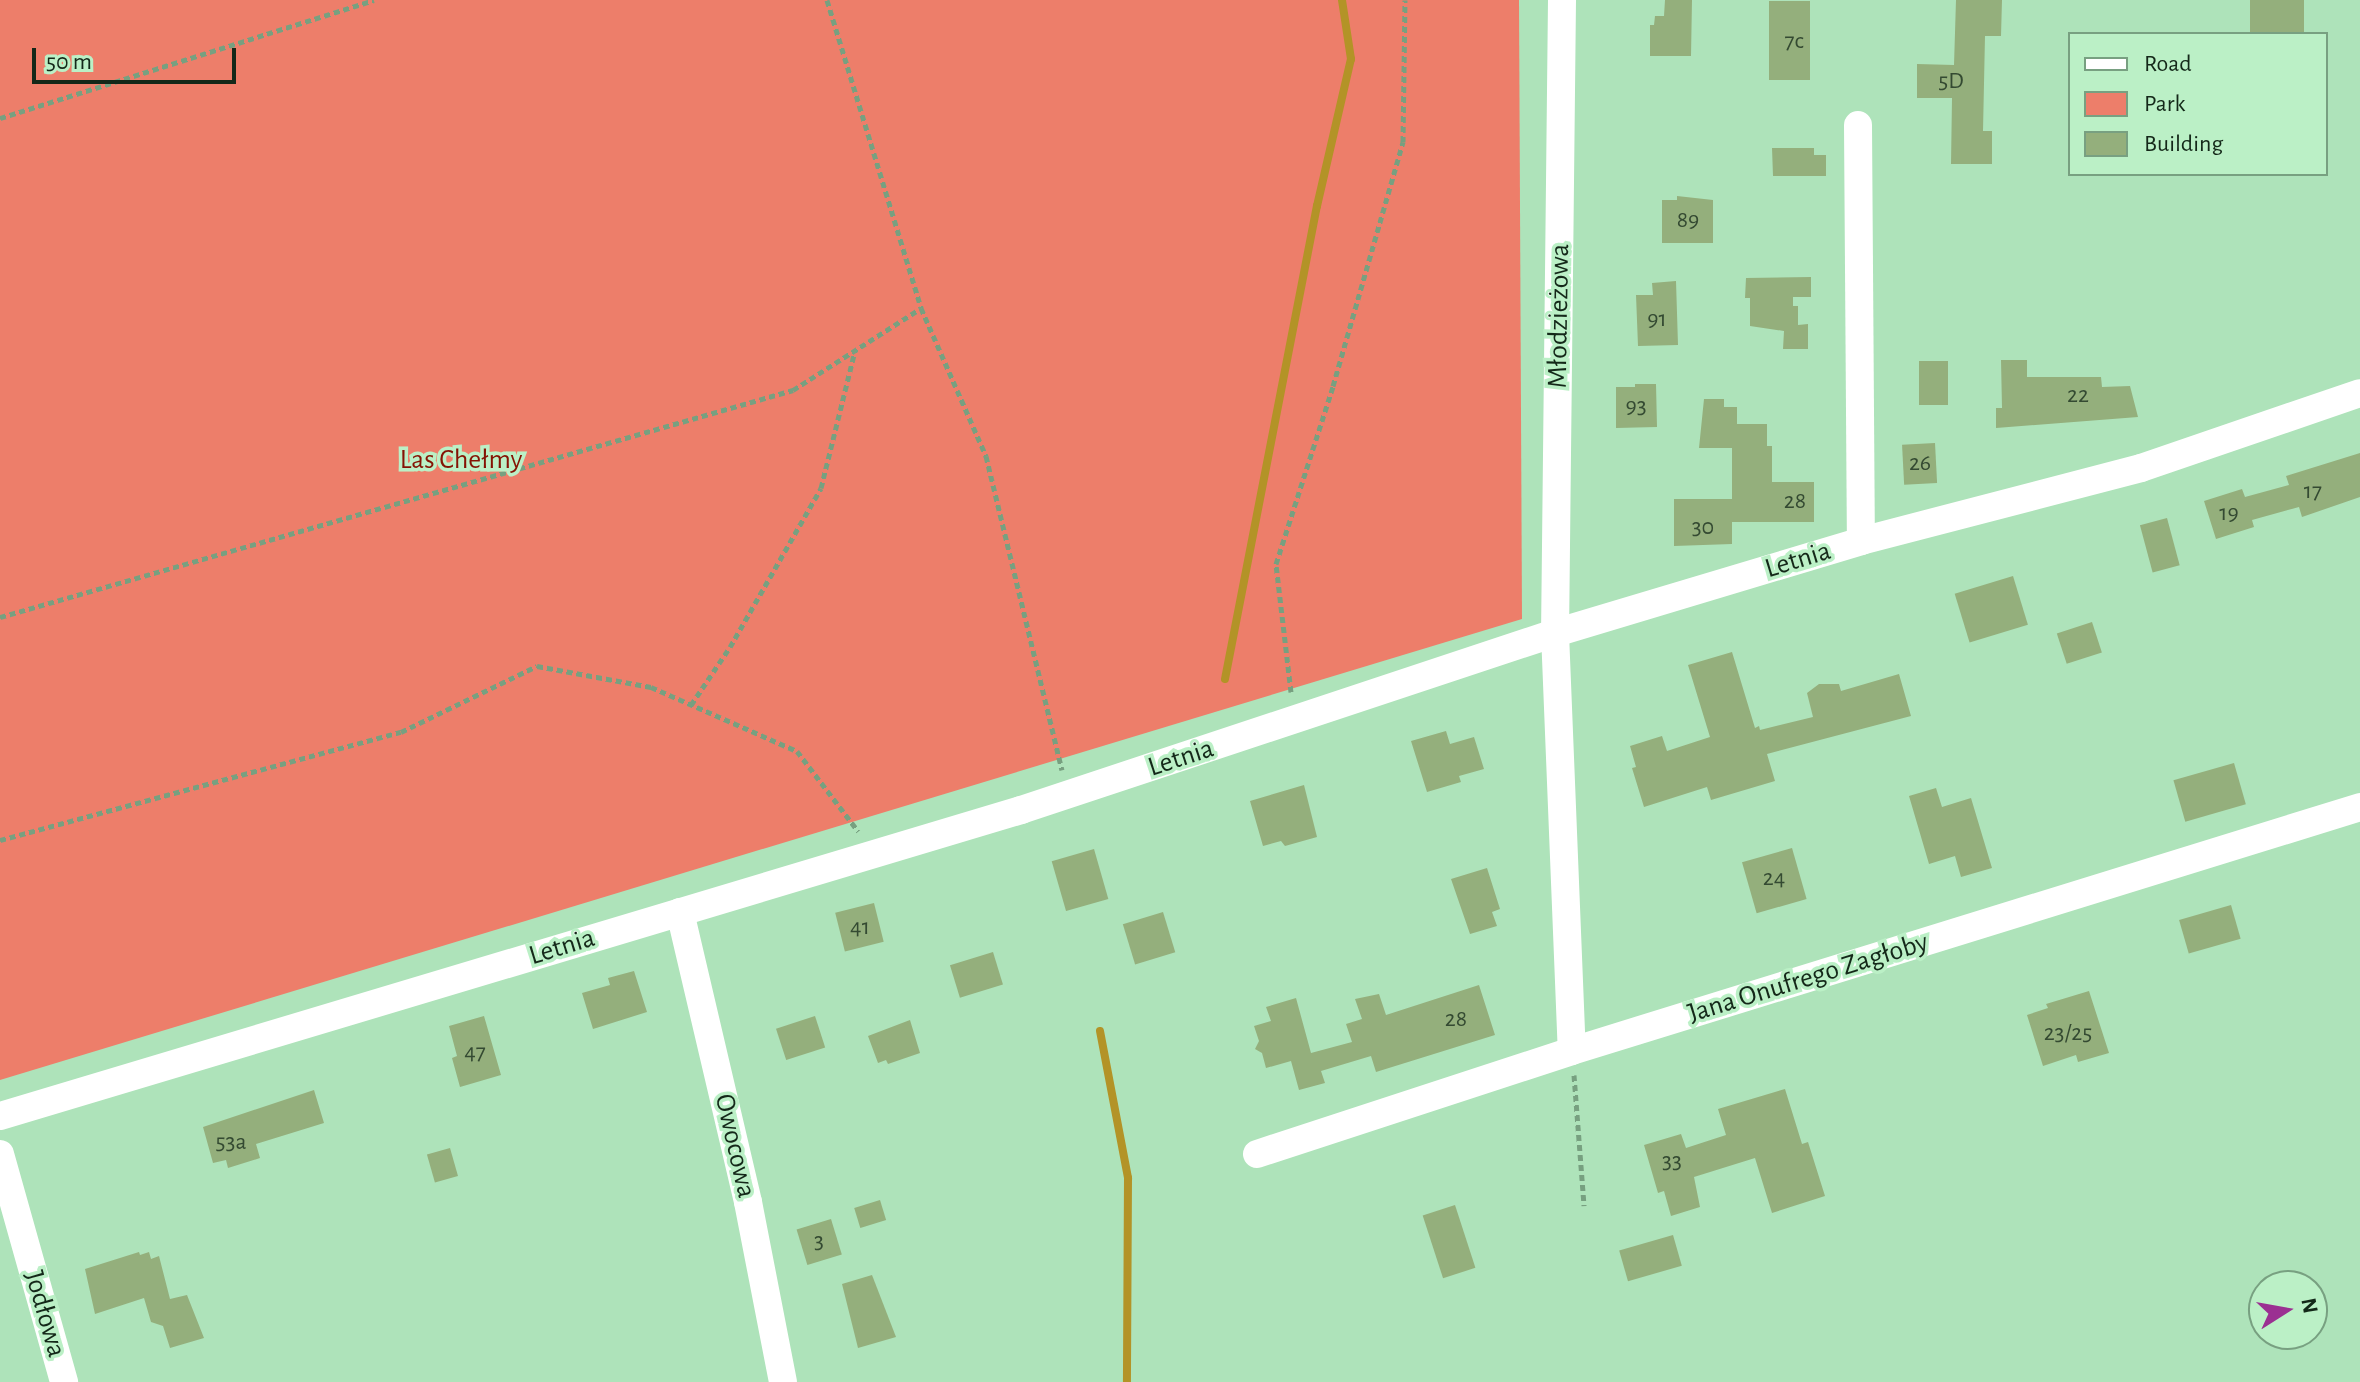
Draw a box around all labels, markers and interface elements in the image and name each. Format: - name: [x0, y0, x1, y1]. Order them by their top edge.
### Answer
- house number: 7c: [1784, 28, 1804, 56]
- scale bar: [36, 32, 240, 82]
- legend: [2068, 32, 2328, 176]
- text: 50 m: [46, 50, 92, 74]
- text: Road: [2144, 52, 2192, 76]
- house number: 5D: [1938, 68, 1964, 96]
- text: Park: [2144, 92, 2185, 116]
- text: Building: [2144, 132, 2223, 156]
- house number: 89: [1677, 207, 1699, 235]
- street label: Młodzieżowa: [1541, 243, 1577, 389]
- house number: 91: [1647, 306, 1667, 334]
- house number: 22: [2067, 382, 2089, 410]
- house number: 93: [1625, 393, 1647, 421]
- park label: Las Chełmy: [400, 443, 522, 477]
- house number: 26: [1909, 450, 1931, 478]
- house number: 17: [2304, 478, 2322, 506]
- house number: 28: [1784, 488, 1806, 516]
- house number: 19: [2219, 500, 2239, 528]
- house number: 30: [1692, 514, 1714, 542]
- street label: Letnia: [1761, 534, 1835, 586]
- street label: Letnia: [1144, 732, 1218, 784]
- house number: 24: [1763, 865, 1785, 893]
- house number: 41: [850, 914, 870, 942]
- street label: Letnia: [525, 921, 599, 973]
- street label: Jana Onufrego Zagłoby: [1684, 925, 1932, 1031]
- house number: 28: [1445, 1006, 1467, 1034]
- house number: 23/25: [2044, 1020, 2092, 1048]
- house number: 47: [464, 1039, 486, 1067]
- street label: Owocowa: [707, 1091, 763, 1201]
- house number: 53a: [215, 1129, 247, 1157]
- house number: 33: [1662, 1148, 1682, 1176]
- house number: 3: [814, 1228, 824, 1256]
- street label: Jodłowa: [17, 1267, 73, 1361]
- north arrow: [2248, 1270, 2328, 1350]
- text: N: [2297, 1296, 2322, 1315]

